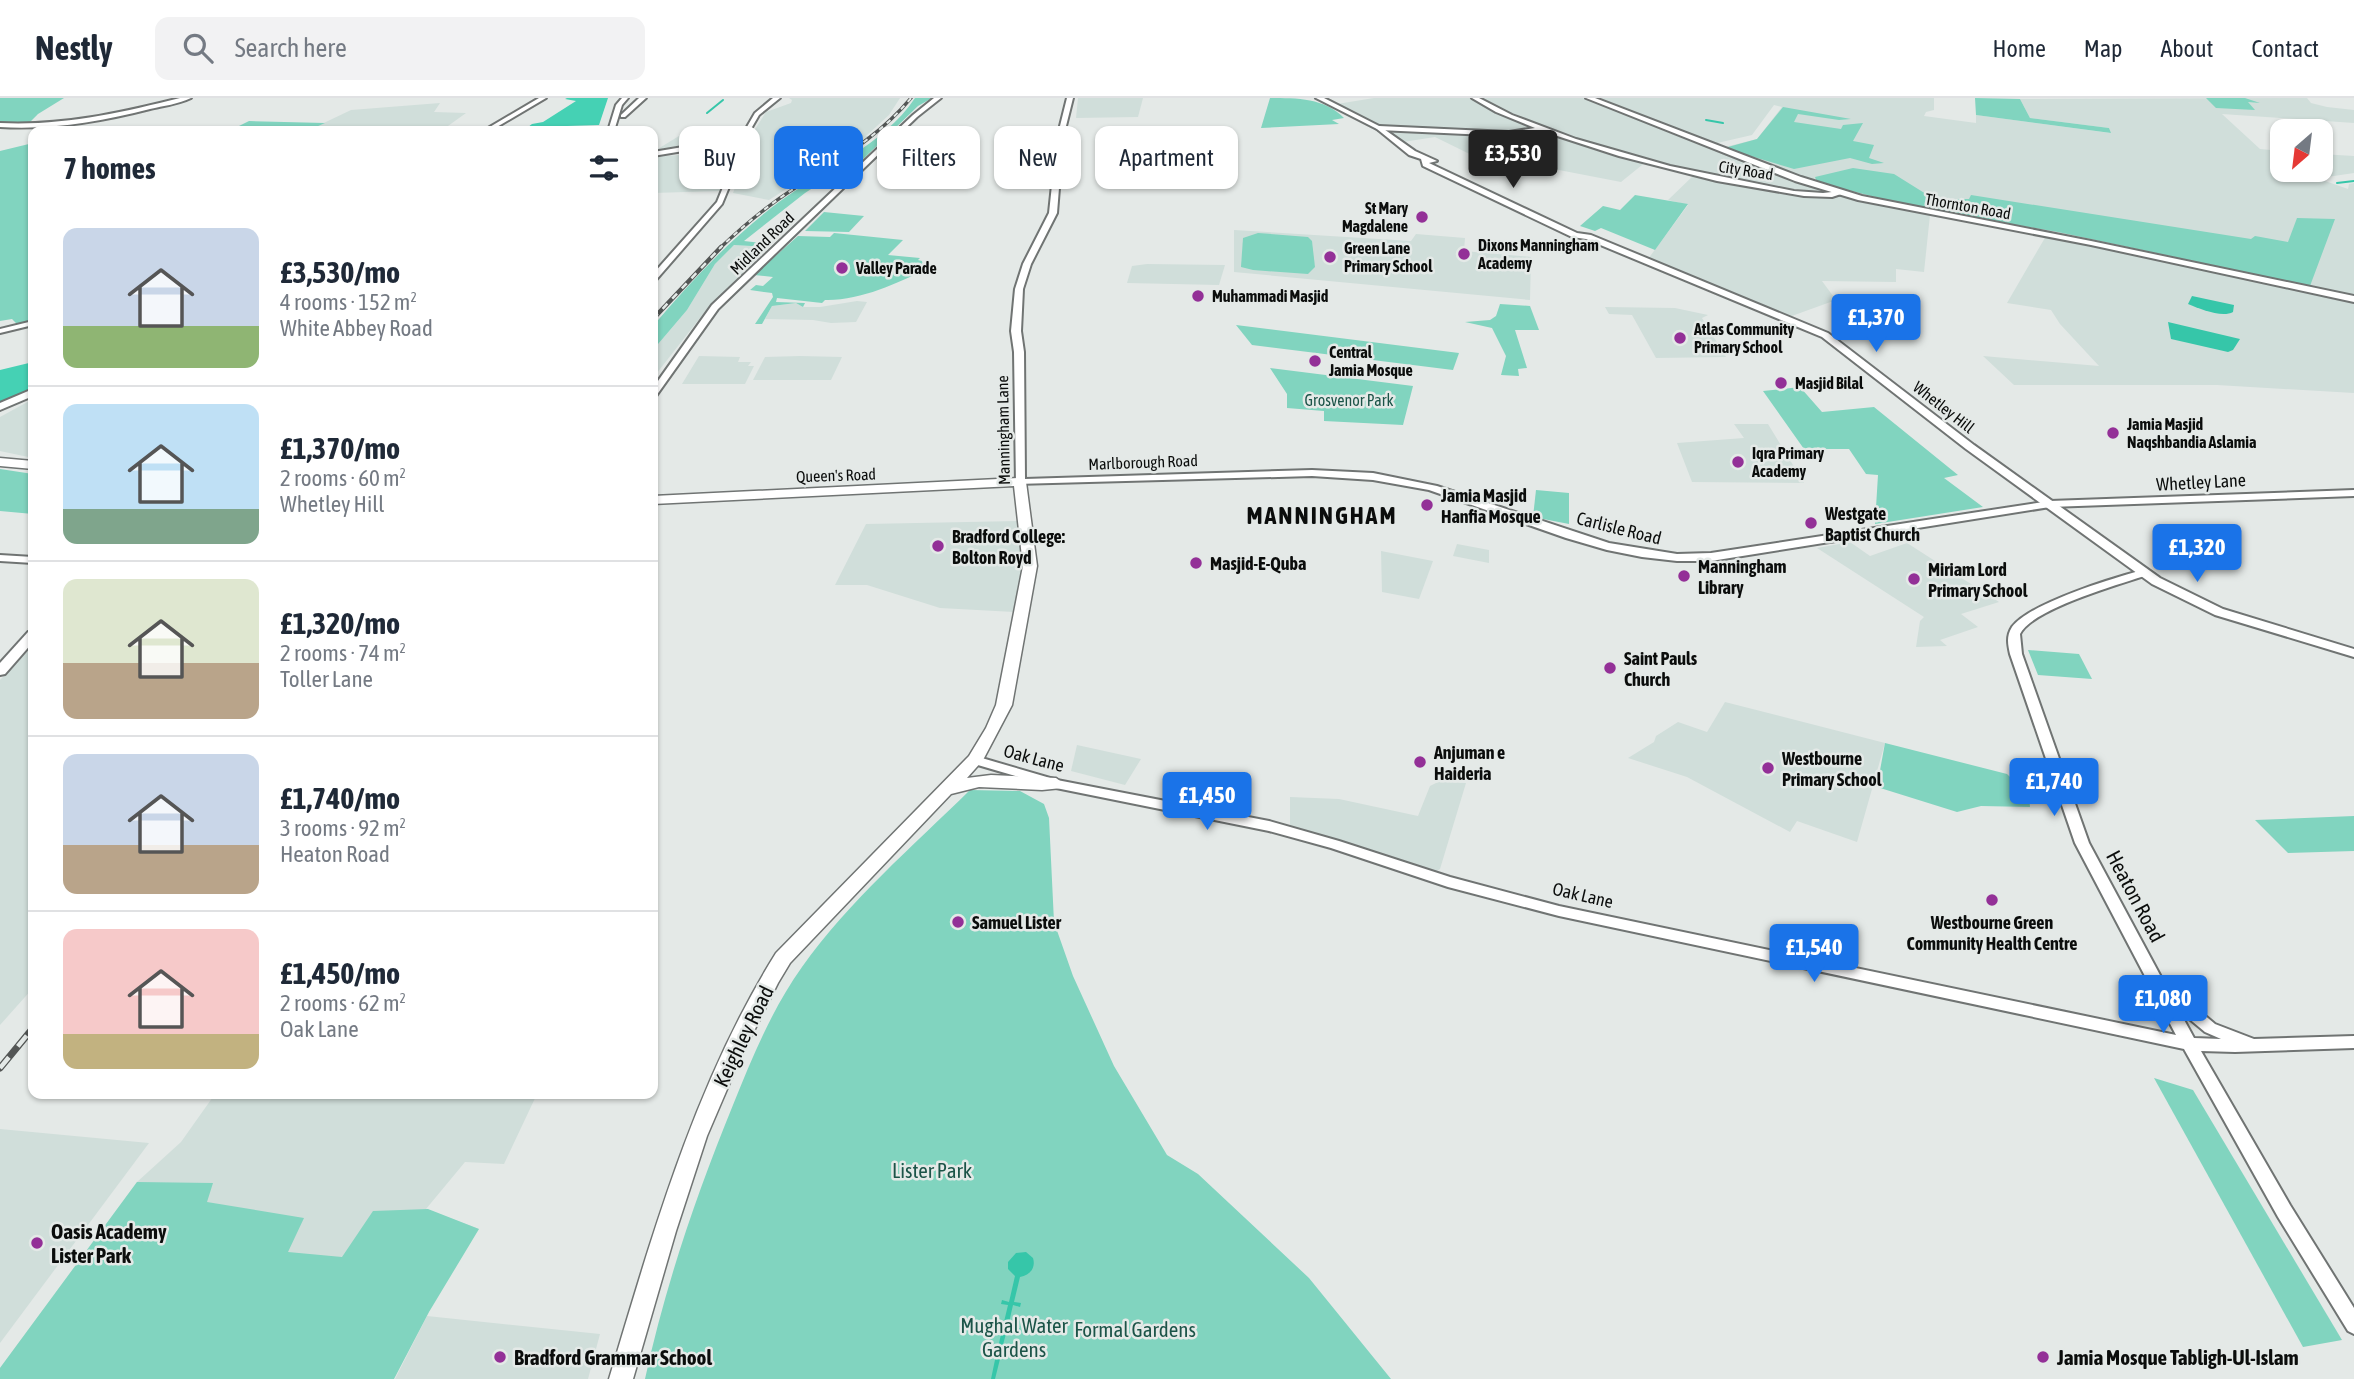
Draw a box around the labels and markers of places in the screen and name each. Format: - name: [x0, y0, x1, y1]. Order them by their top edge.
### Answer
- pin: £3,530: [1456, 130, 1570, 190]
- place label: St Mary Magdalene: [1342, 199, 1408, 235]
- marker: St Mary Magdalene: [1414, 209, 1430, 225]
- place label: Dixons Manningham Academy: [1477, 236, 1599, 272]
- place label: Green Lane Primary School: [1344, 239, 1433, 275]
- marker: Dixons Manningham Academy: [1456, 246, 1472, 262]
- marker: Green Lane Primary School: [1322, 249, 1338, 265]
- place label: Valley Parade: [855, 259, 937, 277]
- marker: Valley Parade: [834, 260, 850, 276]
- place label: Muhammadi Masjid: [1212, 287, 1329, 305]
- marker: Muhammadi Masjid: [1190, 288, 1206, 304]
- pin: £1,370: [1819, 294, 1933, 354]
- place label: Atlas Community Primary School: [1693, 320, 1795, 356]
- marker: Atlas Community Primary School: [1672, 330, 1688, 346]
- place label: Central Jamia Mosque: [1328, 343, 1413, 379]
- marker: Central Jamia Mosque: [1307, 353, 1323, 369]
- place label: Masjid Bilal: [1795, 374, 1864, 392]
- marker: Masjid Bilal: [1773, 375, 1789, 391]
- place label: Jamia Masjid Naqshbandia Aslamia: [2126, 415, 2256, 451]
- marker: Jamia Masjid Naqshbandia Aslamia: [2105, 425, 2121, 441]
- place label: Iqra Primary Academy: [1751, 444, 1825, 480]
- marker: Iqra Primary Academy: [1730, 454, 1746, 470]
- place label: Jamia Masjid Hanfia Mosque: [1440, 485, 1541, 527]
- marker: Jamia Masjid Hanfia Mosque: [1419, 497, 1435, 513]
- place label: Westgate Baptist Church: [1824, 503, 1920, 545]
- marker: Westgate Baptist Church: [1803, 515, 1819, 531]
- pin: £1,320: [2140, 524, 2254, 584]
- place label: Bradford College: Bolton Royd: [952, 526, 1065, 568]
- marker: Bradford College: Bolton Royd: [930, 538, 946, 554]
- place label: Masjid-E-Quba: [1210, 553, 1306, 574]
- marker: Masjid-E-Quba: [1188, 555, 1204, 571]
- place label: Manningham Library: [1698, 556, 1787, 598]
- place label: Miriam Lord Primary School: [1928, 559, 2028, 601]
- marker: Manningham Library: [1676, 568, 1692, 584]
- marker: Miriam Lord Primary School: [1906, 571, 1922, 587]
- place label: Saint Pauls Church: [1624, 648, 1698, 690]
- marker: Saint Pauls Church: [1602, 660, 1618, 676]
- place label: Anjuman e Haideria: [1433, 742, 1505, 784]
- place label: Westbourne Primary School: [1781, 748, 1882, 790]
- marker: Anjuman e Haideria: [1412, 754, 1428, 770]
- pin: £1,740: [1997, 758, 2111, 818]
- marker: Westbourne Primary School: [1760, 760, 1776, 776]
- pin: £1,450: [1150, 772, 1264, 832]
- marker: Westbourne Green Community Health Centre: [1984, 892, 2000, 908]
- place label: Samuel Lister: [972, 912, 1062, 933]
- place label: Westbourne Green Community Health Centre: [1907, 912, 2077, 954]
- marker: Samuel Lister: [950, 914, 966, 930]
- pin: £1,540: [1757, 924, 1871, 984]
- pin: £1,080: [2106, 976, 2220, 1035]
- place label: Oasis Academy Lister Park: [51, 1219, 167, 1267]
- marker: Oasis Academy Lister Park: [29, 1235, 45, 1251]
- place label: Bradford Grammar School: [514, 1345, 712, 1369]
- place label: Jamia Mosque Tabligh-Ul-Islam: [2056, 1345, 2299, 1369]
- marker: Bradford Grammar School: [492, 1349, 508, 1365]
- marker: Jamia Mosque Tabligh-Ul-Islam: [2035, 1349, 2051, 1365]

